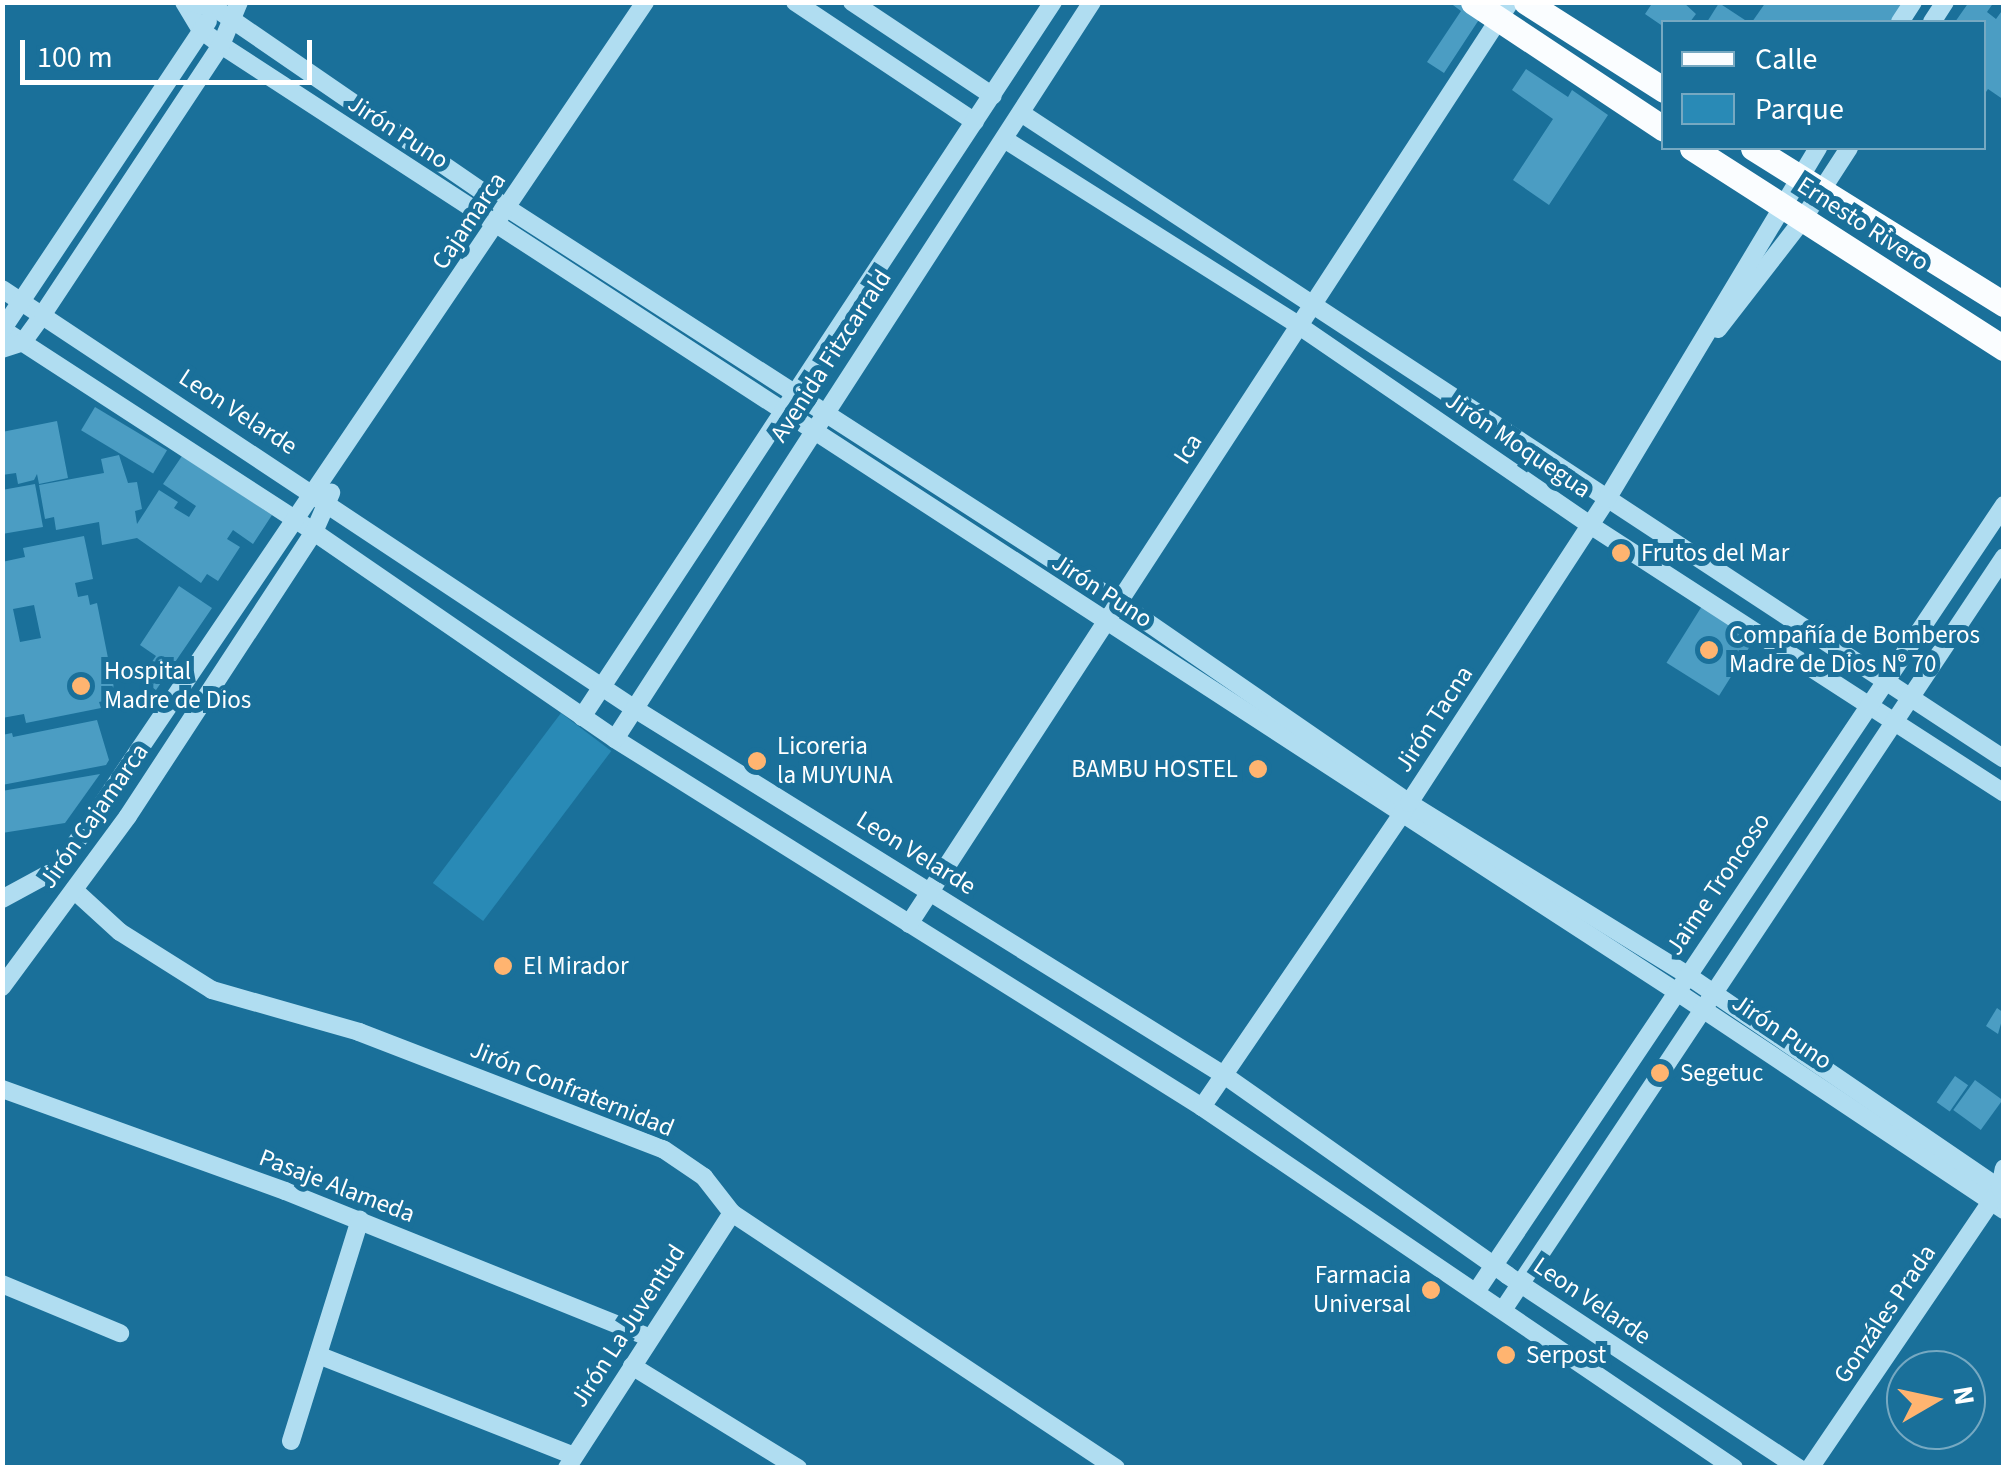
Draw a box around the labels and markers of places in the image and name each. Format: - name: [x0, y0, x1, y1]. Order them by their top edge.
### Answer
- place label: Frutos del Mar: [1641, 538, 1789, 568]
- marker: Frutos del Mar: [1610, 542, 1632, 564]
- place label: Compañía de Bomberos Madre de Dios Nº 70: [1729, 621, 1980, 680]
- marker: Compañía de Bomberos Madre de Dios Nº 70: [1698, 639, 1720, 661]
- place label: Hospital Madre de Dios: [104, 657, 251, 716]
- marker: Hospital Madre de Dios: [68, 673, 94, 699]
- place label: Licoreria la MUYUNA: [777, 732, 892, 791]
- marker: Licoreria la MUYUNA: [746, 750, 768, 772]
- place label: BAMBU HOSTEL: [1071, 754, 1238, 784]
- marker: BAMBU HOSTEL: [1247, 758, 1269, 780]
- place label: El Mirador: [523, 951, 629, 981]
- marker: El Mirador: [492, 955, 514, 977]
- place label: Segetuc: [1680, 1058, 1763, 1088]
- marker: Segetuc: [1649, 1062, 1671, 1084]
- place label: Farmacia Universal: [1313, 1261, 1411, 1320]
- marker: Farmacia Universal: [1420, 1279, 1442, 1301]
- place label: Serpost: [1526, 1340, 1606, 1370]
- marker: Serpost: [1495, 1344, 1517, 1366]

